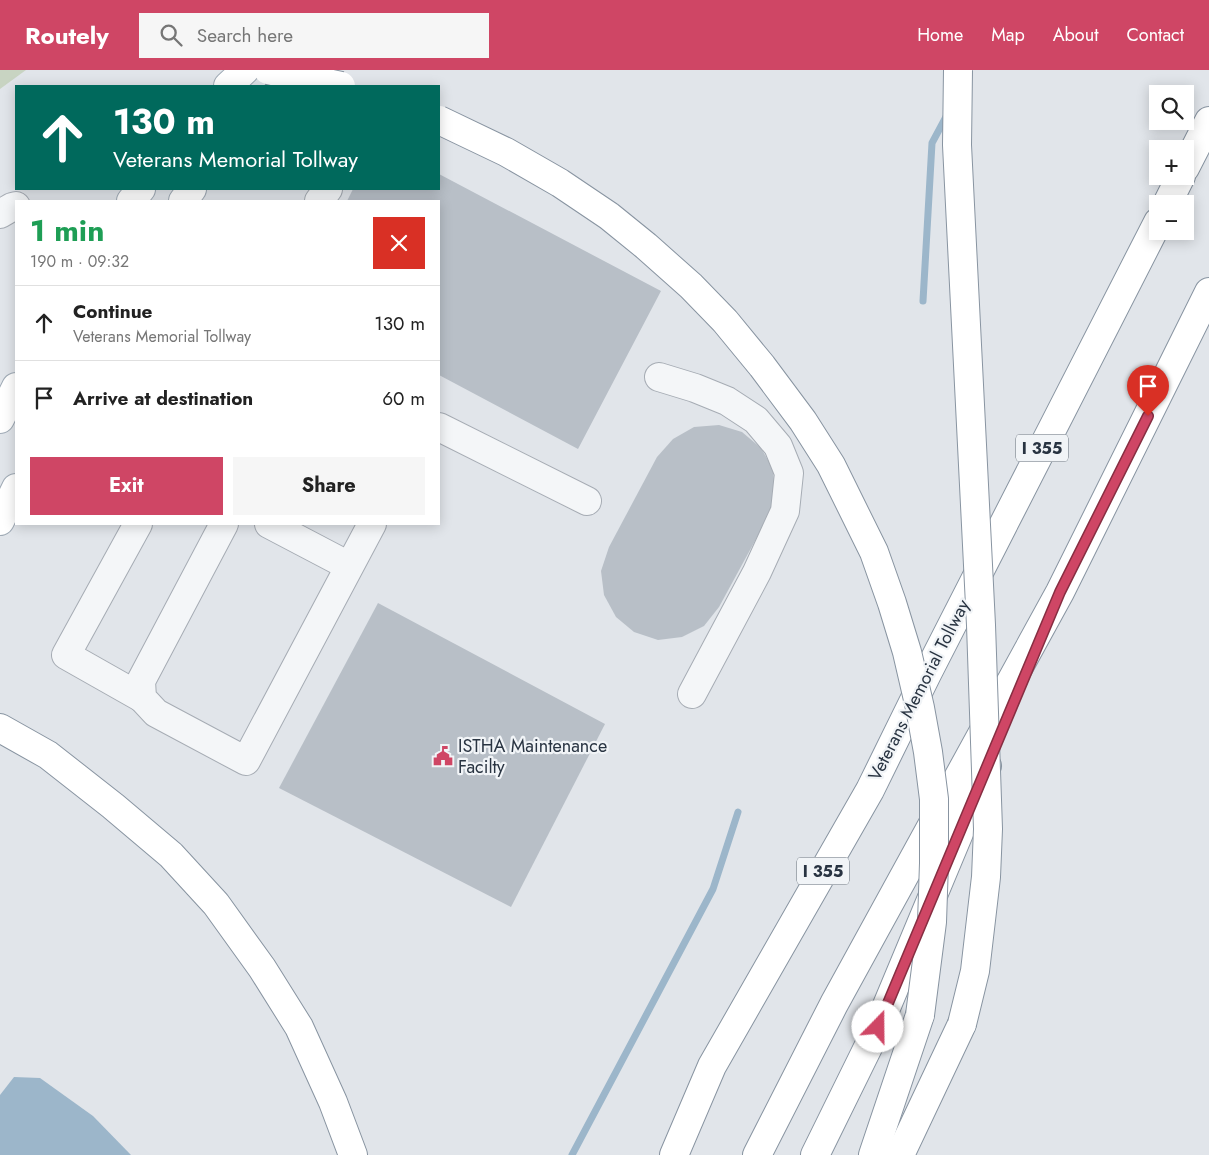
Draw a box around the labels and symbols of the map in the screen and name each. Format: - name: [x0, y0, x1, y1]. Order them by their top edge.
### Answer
- pin: [1127, 365, 1169, 416]
- road number: I 355: [1016, 434, 1068, 462]
- street label: Veterans Memorial Tollway: [862, 595, 976, 785]
- place label: ISTHA Maintenance Facilty: [458, 733, 607, 780]
- public building icon: ISTHA Maintenance Facilty: [432, 745, 454, 767]
- road number: I 355: [797, 858, 849, 884]
- position arrow: [851, 1000, 903, 1052]

